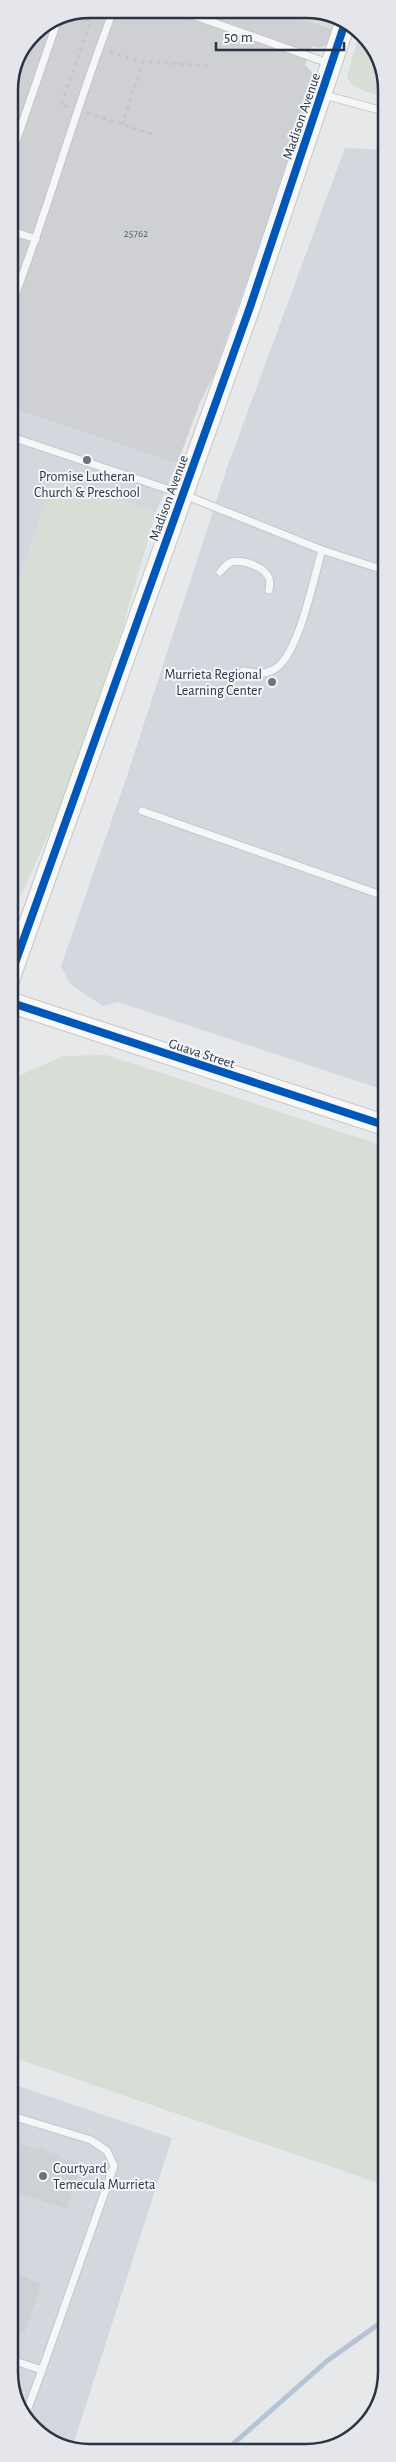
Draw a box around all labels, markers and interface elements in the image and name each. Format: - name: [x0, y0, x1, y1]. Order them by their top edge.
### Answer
- scale bar: [216, 20, 344, 52]
- text: 50 m: [224, 30, 253, 45]
- street label: Madison Avenue: [281, 71, 323, 161]
- house number: 25762: [124, 228, 148, 239]
- marker: Promise Lutheran Church & Preschool: [81, 454, 93, 466]
- street label: Madison Avenue: [147, 454, 191, 543]
- place label: Promise Lutheran Church & Preschool: [34, 470, 140, 500]
- place label: Murrieta Regional Learning Center: [164, 668, 262, 698]
- marker: Murrieta Regional Learning Center: [266, 676, 278, 688]
- street label: Guava Street: [167, 1037, 237, 1071]
- place label: Courtyard Temecula Murrieta: [53, 2162, 156, 2192]
- marker: Courtyard Temecula Murrieta: [37, 2170, 49, 2182]

